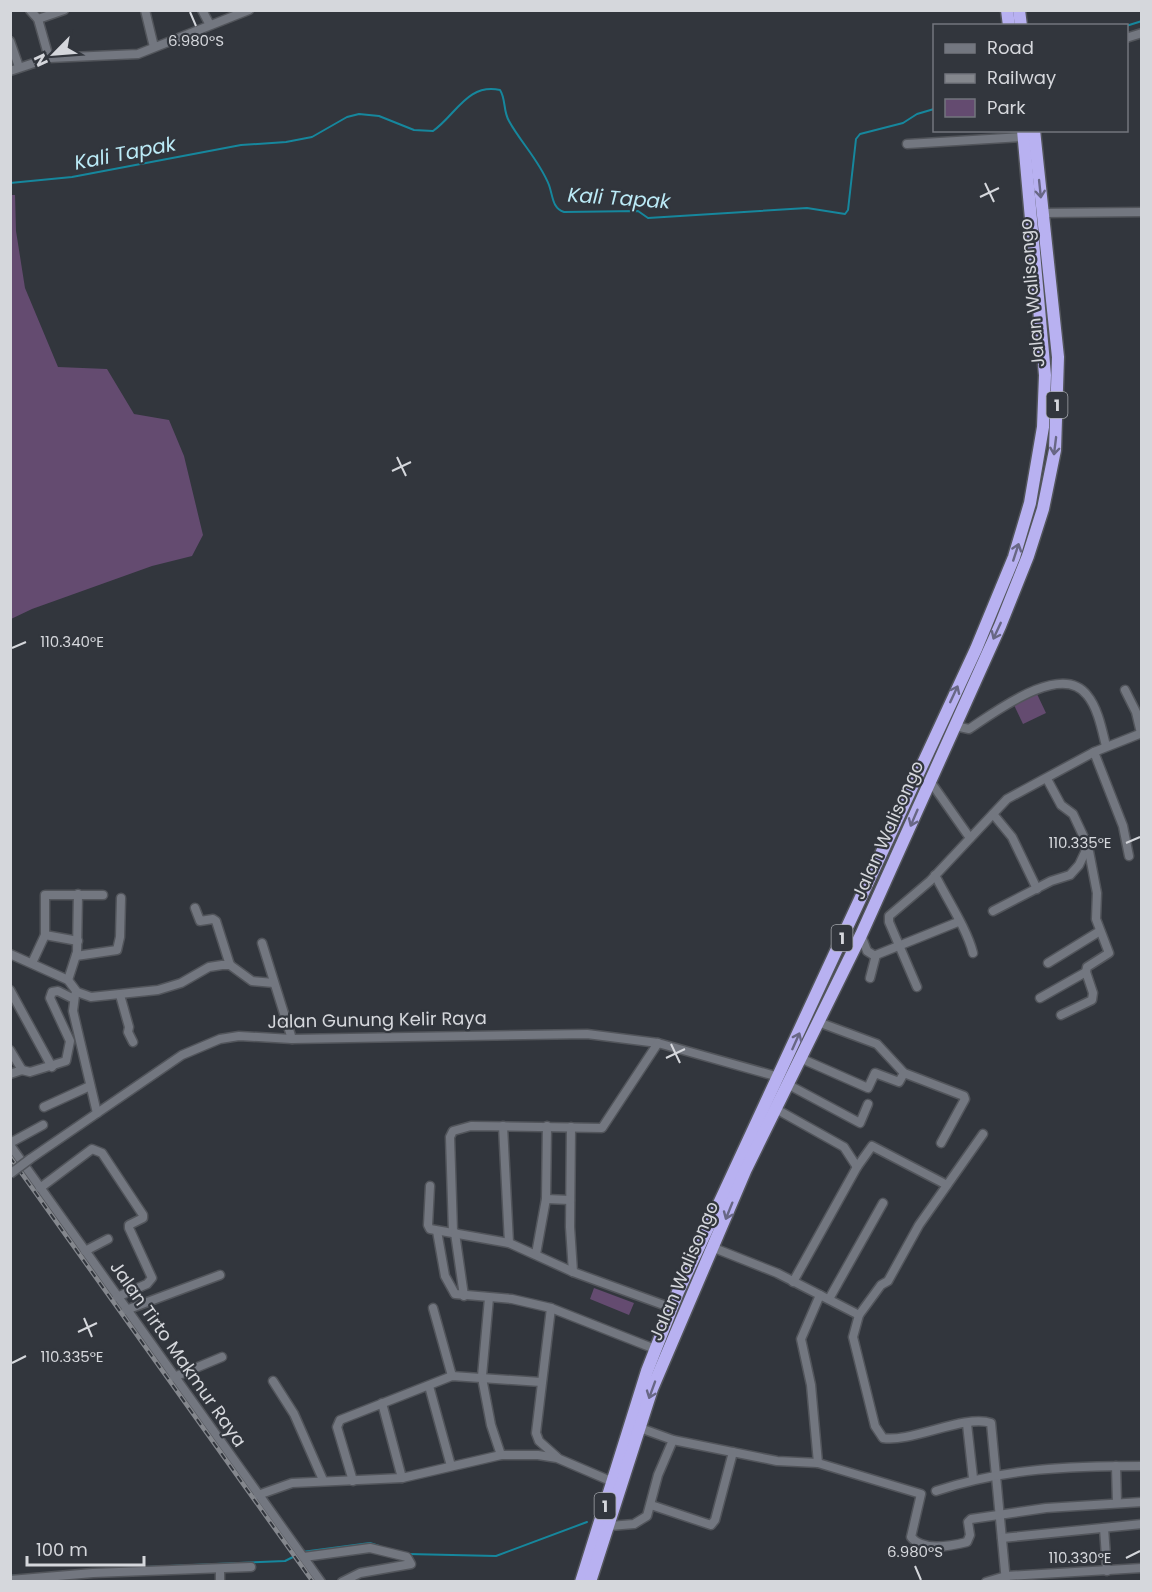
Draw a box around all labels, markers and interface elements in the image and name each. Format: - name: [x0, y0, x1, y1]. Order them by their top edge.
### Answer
- north arrow: [24, 24, 84, 84]
- legend: [933, 24, 1128, 132]
- text: 6.980°S: [168, 30, 224, 51]
- text: Road: [987, 35, 1034, 60]
- text: N: [28, 50, 54, 70]
- text: Railway: [987, 65, 1056, 90]
- text: Park: [987, 95, 1026, 120]
- water label: Kali Tapak: [72, 129, 180, 177]
- one-way arrow: [1035, 178, 1046, 198]
- water label: Kali Tapak: [567, 180, 673, 216]
- street label: Jalan Walisongo: [1013, 218, 1050, 369]
- road number: 1: [1046, 392, 1068, 418]
- one-way arrow: [1049, 435, 1060, 455]
- one-way arrow: [1011, 543, 1022, 562]
- one-way arrow: [991, 621, 1003, 639]
- text: 110.340°E: [40, 631, 104, 652]
- one-way arrow: [948, 686, 960, 704]
- street label: Jalan Walisongo: [846, 756, 929, 903]
- one-way arrow: [908, 808, 919, 826]
- text: 110.335°E: [1048, 832, 1112, 853]
- road number: 1: [832, 925, 852, 951]
- street label: Jalan Gunung Kelir Raya: [267, 1005, 487, 1034]
- one-way arrow: [791, 1032, 802, 1050]
- street label: Jalan Walisongo: [643, 1197, 724, 1344]
- one-way arrow: [723, 1201, 734, 1220]
- street label: Jalan Tirto Makmur Raya: [104, 1255, 252, 1452]
- text: 110.335°E: [40, 1346, 104, 1367]
- one-way arrow: [646, 1381, 657, 1399]
- road number: 1: [594, 1493, 616, 1519]
- scale bar: [27, 1529, 144, 1567]
- text: 100 m: [36, 1537, 88, 1562]
- text: 6.980°S: [887, 1541, 943, 1562]
- text: 110.330°E: [1048, 1547, 1112, 1568]

